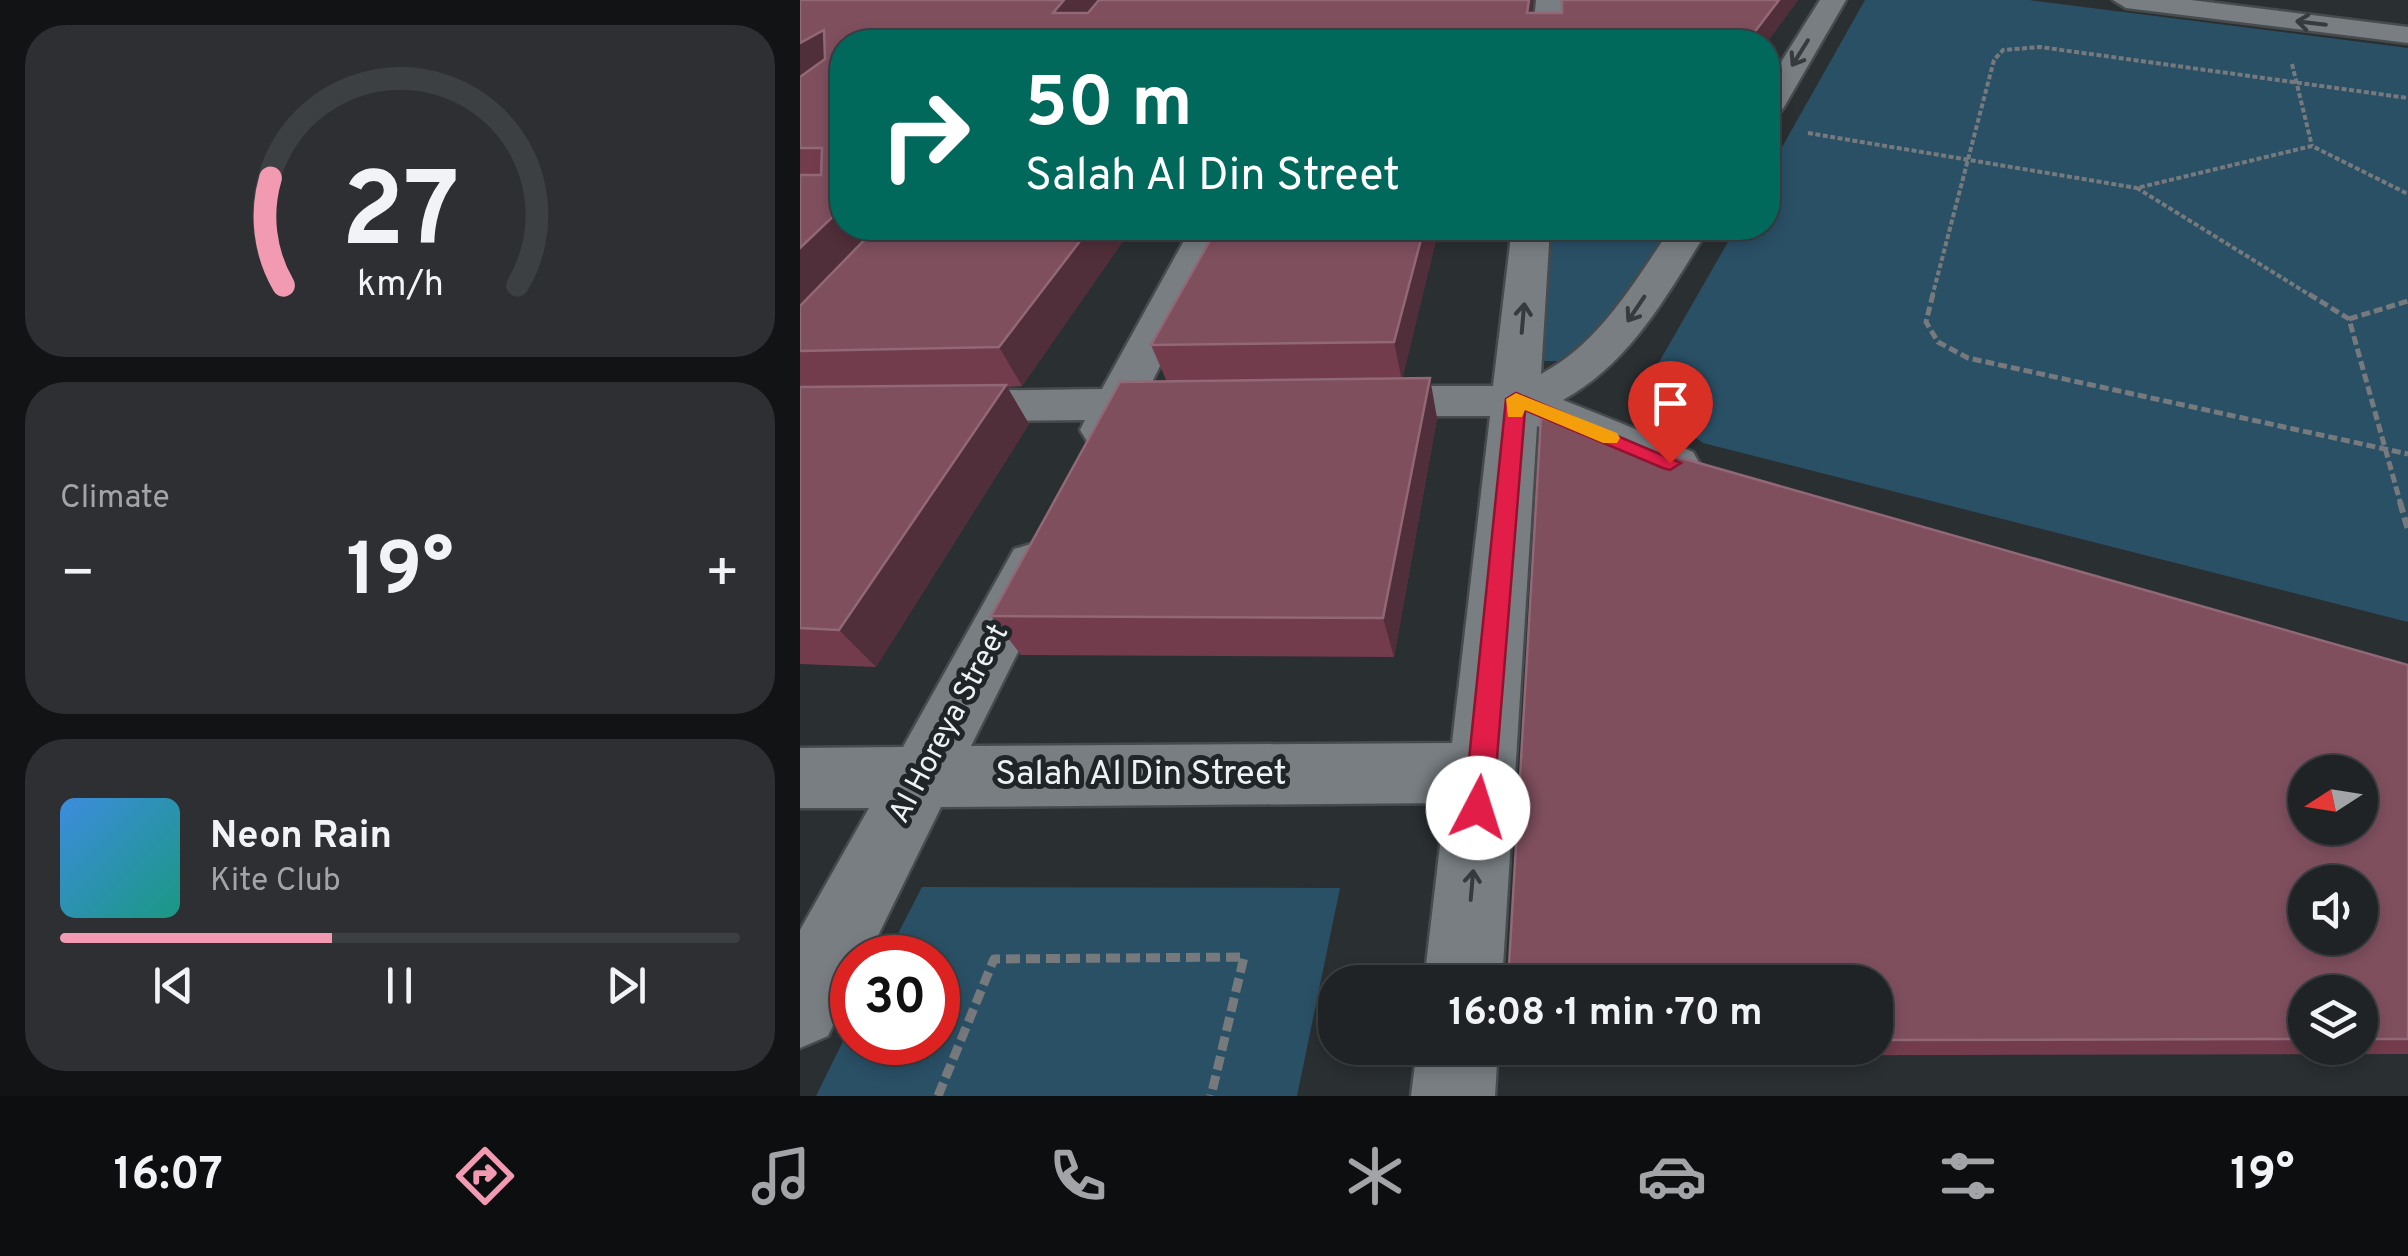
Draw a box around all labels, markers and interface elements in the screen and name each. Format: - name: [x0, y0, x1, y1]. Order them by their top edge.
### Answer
- one-way arrow: [2296, 13, 2328, 32]
- one-way arrow: [1790, 39, 1811, 67]
- text: 50 m: [1025, 62, 1192, 151]
- icon: right: [860, 70, 990, 200]
- text: Salah Al Din Street: [1025, 149, 1400, 206]
- text: 27: [341, 151, 459, 283]
- text: km/h: [357, 263, 443, 309]
- one-way arrow: [1625, 294, 1646, 322]
- one-way arrow: [1514, 302, 1533, 334]
- pin: [1628, 361, 1713, 464]
- icon: arrive: [1643, 376, 1698, 431]
- text: Climate: [60, 479, 170, 519]
- text: 19°: [346, 527, 454, 622]
- text: −: [60, 541, 95, 611]
- text: +: [705, 541, 740, 611]
- street label: Al Horeya Street: [882, 618, 1018, 830]
- street label: Salah Al Din Street: [995, 753, 1287, 797]
- north arrow: [2288, 755, 2378, 845]
- map controls: [2288, 755, 2378, 1065]
- position arrow: [1426, 756, 1530, 860]
- text: Neon Rain: [210, 813, 392, 862]
- text: Kite Club: [210, 862, 341, 902]
- button: sound: [2288, 865, 2378, 955]
- one-way arrow: [1462, 870, 1481, 902]
- speed limit sign: 30: [830, 935, 960, 1065]
- icon: previous: [146, 958, 201, 1013]
- icon: pause: [372, 958, 427, 1013]
- icon: next: [599, 958, 654, 1013]
- button: layers: [2288, 975, 2378, 1065]
- text: 16:08 · 1 min · 70 m: [1448, 990, 1763, 1039]
- icon: directions: [450, 1141, 520, 1211]
- icon: music: [746, 1141, 816, 1211]
- icon: phone: [1043, 1141, 1113, 1211]
- icon: climate: [1340, 1141, 1410, 1211]
- icon: car: [1637, 1141, 1707, 1211]
- icon: filters: [1933, 1141, 2003, 1211]
- text: 16:07: [113, 1148, 223, 1205]
- text: 19°: [2230, 1148, 2295, 1205]

